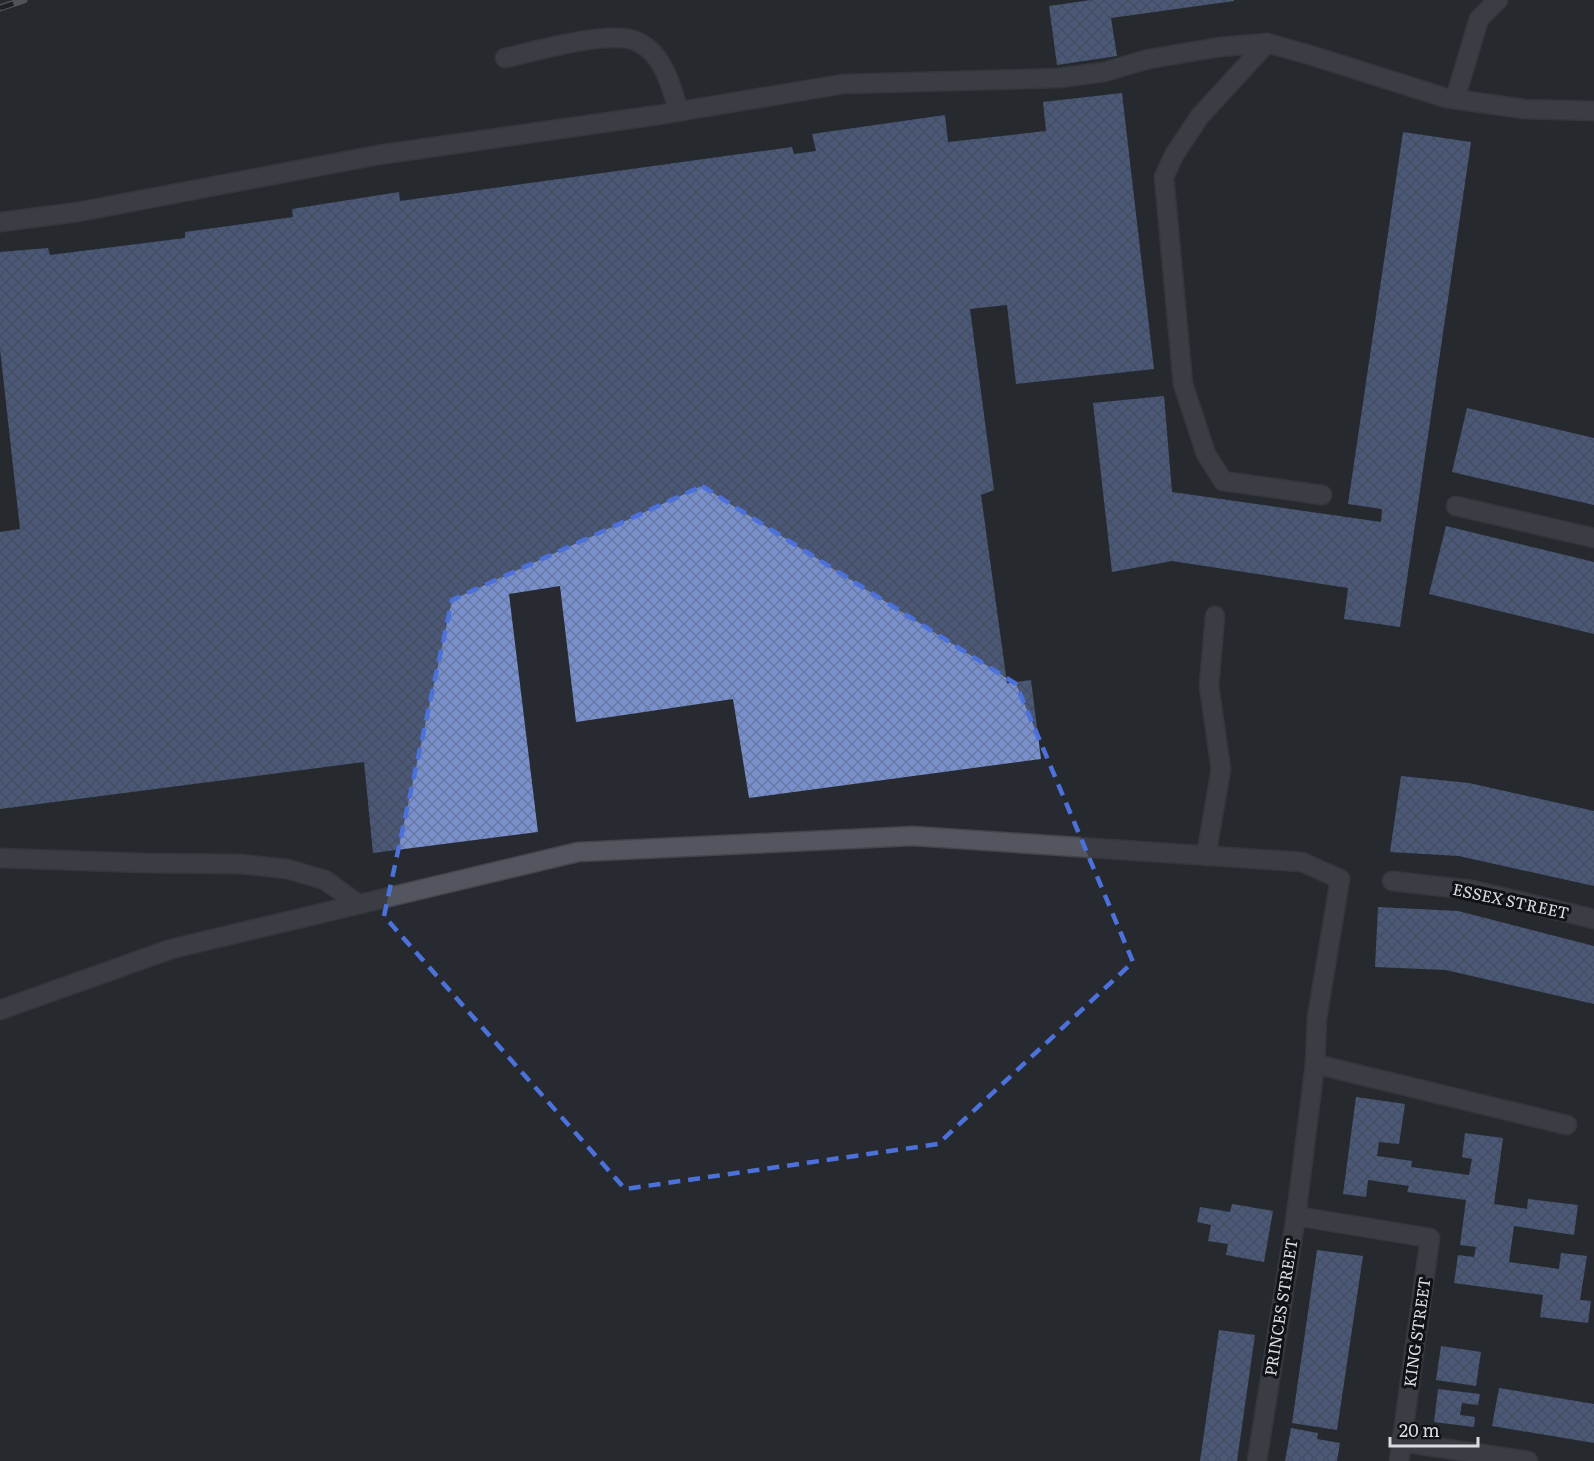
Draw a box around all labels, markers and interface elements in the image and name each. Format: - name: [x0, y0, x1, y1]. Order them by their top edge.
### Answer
- street label: ESSEX STREET: [1451, 876, 1572, 924]
- street label: PRINCES STREET: [1257, 1236, 1303, 1378]
- street label: KING STREET: [1396, 1275, 1436, 1389]
- scale bar: [1390, 1410, 1478, 1448]
- text: 20 m: [1399, 1416, 1440, 1443]

